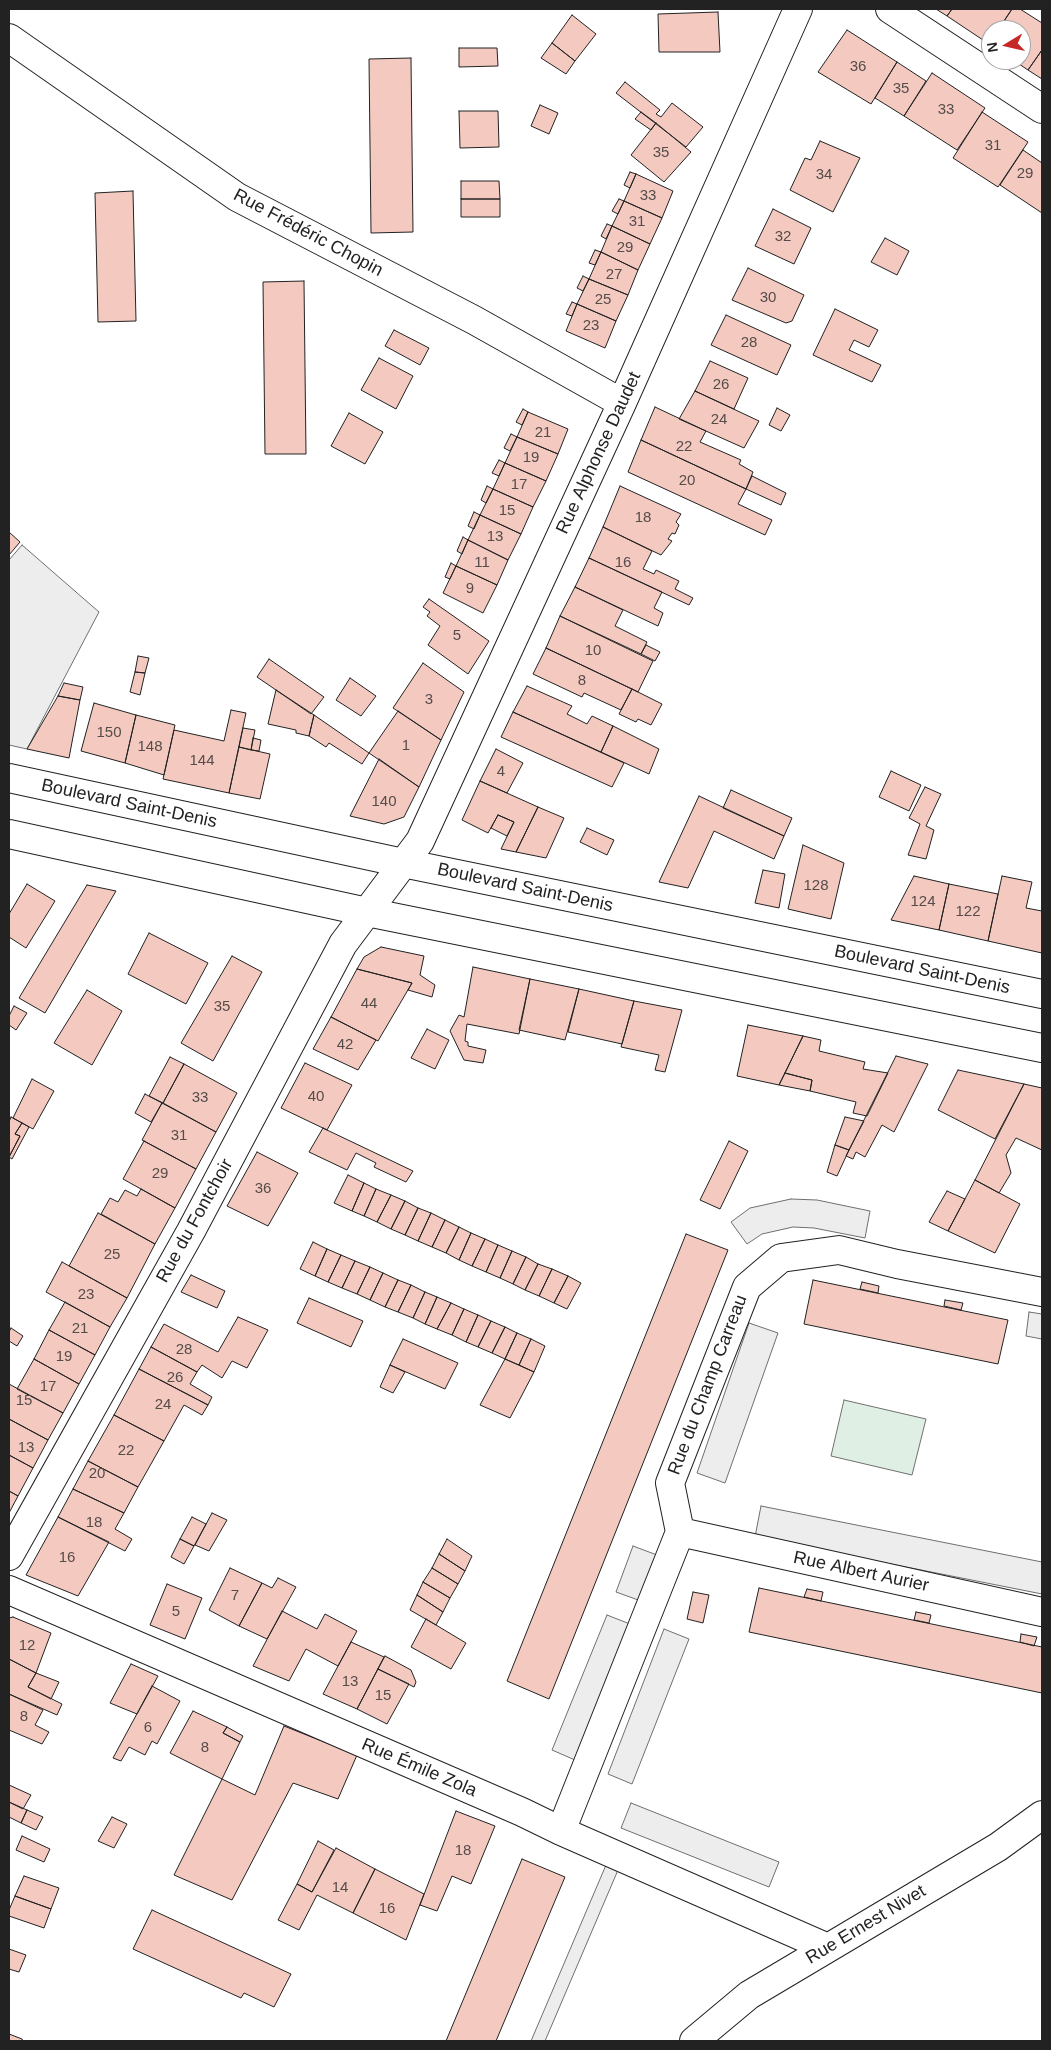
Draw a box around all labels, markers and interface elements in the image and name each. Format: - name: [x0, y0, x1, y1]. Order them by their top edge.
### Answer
- north arrow: [981, 20, 1031, 70]
- text: N: [983, 41, 1001, 53]
- house number: 36: [850, 58, 866, 76]
- house number: 35: [893, 80, 909, 98]
- house number: 33: [938, 101, 954, 119]
- house number: 31: [985, 137, 1001, 155]
- house number: 35: [653, 144, 669, 162]
- house number: 29: [1017, 165, 1033, 183]
- house number: 34: [816, 166, 832, 184]
- street label: Rue Frédéric Chopin: [230, 184, 386, 282]
- house number: 33: [640, 187, 656, 205]
- house number: 31: [629, 213, 645, 231]
- house number: 32: [775, 228, 791, 246]
- house number: 29: [617, 239, 633, 257]
- house number: 27: [606, 266, 622, 284]
- house number: 30: [760, 289, 776, 307]
- house number: 25: [595, 291, 611, 309]
- house number: 23: [583, 317, 599, 335]
- house number: 28: [741, 334, 757, 352]
- street label: Rue Alphonse Daudet: [552, 369, 646, 537]
- house number: 26: [713, 376, 729, 394]
- house number: 24: [711, 411, 727, 429]
- house number: 21: [535, 424, 551, 442]
- house number: 22: [676, 438, 692, 456]
- house number: 19: [523, 449, 539, 467]
- house number: 20: [679, 472, 695, 490]
- house number: 17: [511, 476, 527, 494]
- house number: 15: [499, 502, 515, 520]
- house number: 18: [635, 509, 651, 527]
- house number: 13: [487, 528, 503, 546]
- house number: 11: [474, 554, 490, 572]
- house number: 16: [615, 554, 631, 572]
- house number: 9: [466, 580, 474, 598]
- house number: 5: [453, 627, 461, 645]
- house number: 10: [585, 642, 601, 660]
- house number: 8: [578, 672, 586, 690]
- house number: 3: [425, 691, 433, 709]
- house number: 150: [96, 724, 122, 742]
- house number: 1: [402, 737, 410, 755]
- house number: 148: [137, 738, 163, 756]
- house number: 144: [189, 752, 215, 770]
- house number: 4: [497, 763, 505, 781]
- street label: Boulevard Saint-Denis: [39, 775, 219, 833]
- house number: 140: [371, 793, 397, 811]
- street label: Boulevard Saint-Denis: [435, 859, 615, 917]
- house number: 128: [803, 877, 829, 895]
- house number: 124: [910, 893, 936, 911]
- house number: 122: [955, 903, 981, 921]
- street label: Boulevard Saint-Denis: [832, 941, 1012, 999]
- house number: 44: [361, 995, 377, 1013]
- house number: 35: [214, 998, 230, 1016]
- house number: 42: [337, 1036, 353, 1054]
- house number: 40: [308, 1088, 324, 1106]
- house number: 33: [192, 1089, 208, 1107]
- house number: 31: [171, 1127, 187, 1145]
- street label: Rue du Fontchoir: [152, 1155, 238, 1287]
- house number: 29: [152, 1165, 168, 1183]
- house number: 36: [255, 1180, 271, 1198]
- house number: 25: [104, 1246, 120, 1264]
- house number: 23: [78, 1286, 94, 1304]
- street label: Rue du Champ Carreau: [664, 1292, 752, 1478]
- house number: 21: [72, 1320, 88, 1338]
- house number: 28: [176, 1341, 192, 1359]
- house number: 19: [56, 1348, 72, 1366]
- house number: 26: [167, 1369, 183, 1387]
- house number: 17: [40, 1378, 56, 1396]
- house number: 15: [16, 1392, 32, 1410]
- house number: 24: [155, 1396, 171, 1414]
- house number: 13: [18, 1439, 34, 1457]
- house number: 22: [118, 1442, 134, 1460]
- house number: 20: [89, 1465, 105, 1483]
- house number: 18: [86, 1514, 102, 1532]
- street label: Rue Albert Aurier: [791, 1547, 931, 1597]
- house number: 16: [59, 1549, 75, 1567]
- house number: 7: [231, 1587, 239, 1605]
- house number: 5: [172, 1603, 180, 1621]
- house number: 12: [19, 1637, 35, 1655]
- house number: 13: [342, 1673, 358, 1691]
- house number: 15: [375, 1687, 391, 1705]
- house number: 8: [20, 1708, 28, 1726]
- house number: 6: [144, 1719, 152, 1737]
- street label: Rue Émile Zola: [358, 1734, 480, 1802]
- house number: 8: [201, 1739, 209, 1757]
- house number: 18: [455, 1842, 471, 1860]
- house number: 14: [332, 1879, 348, 1897]
- street label: Rue Ernest Nivet: [802, 1881, 930, 1969]
- house number: 16: [379, 1900, 395, 1918]

